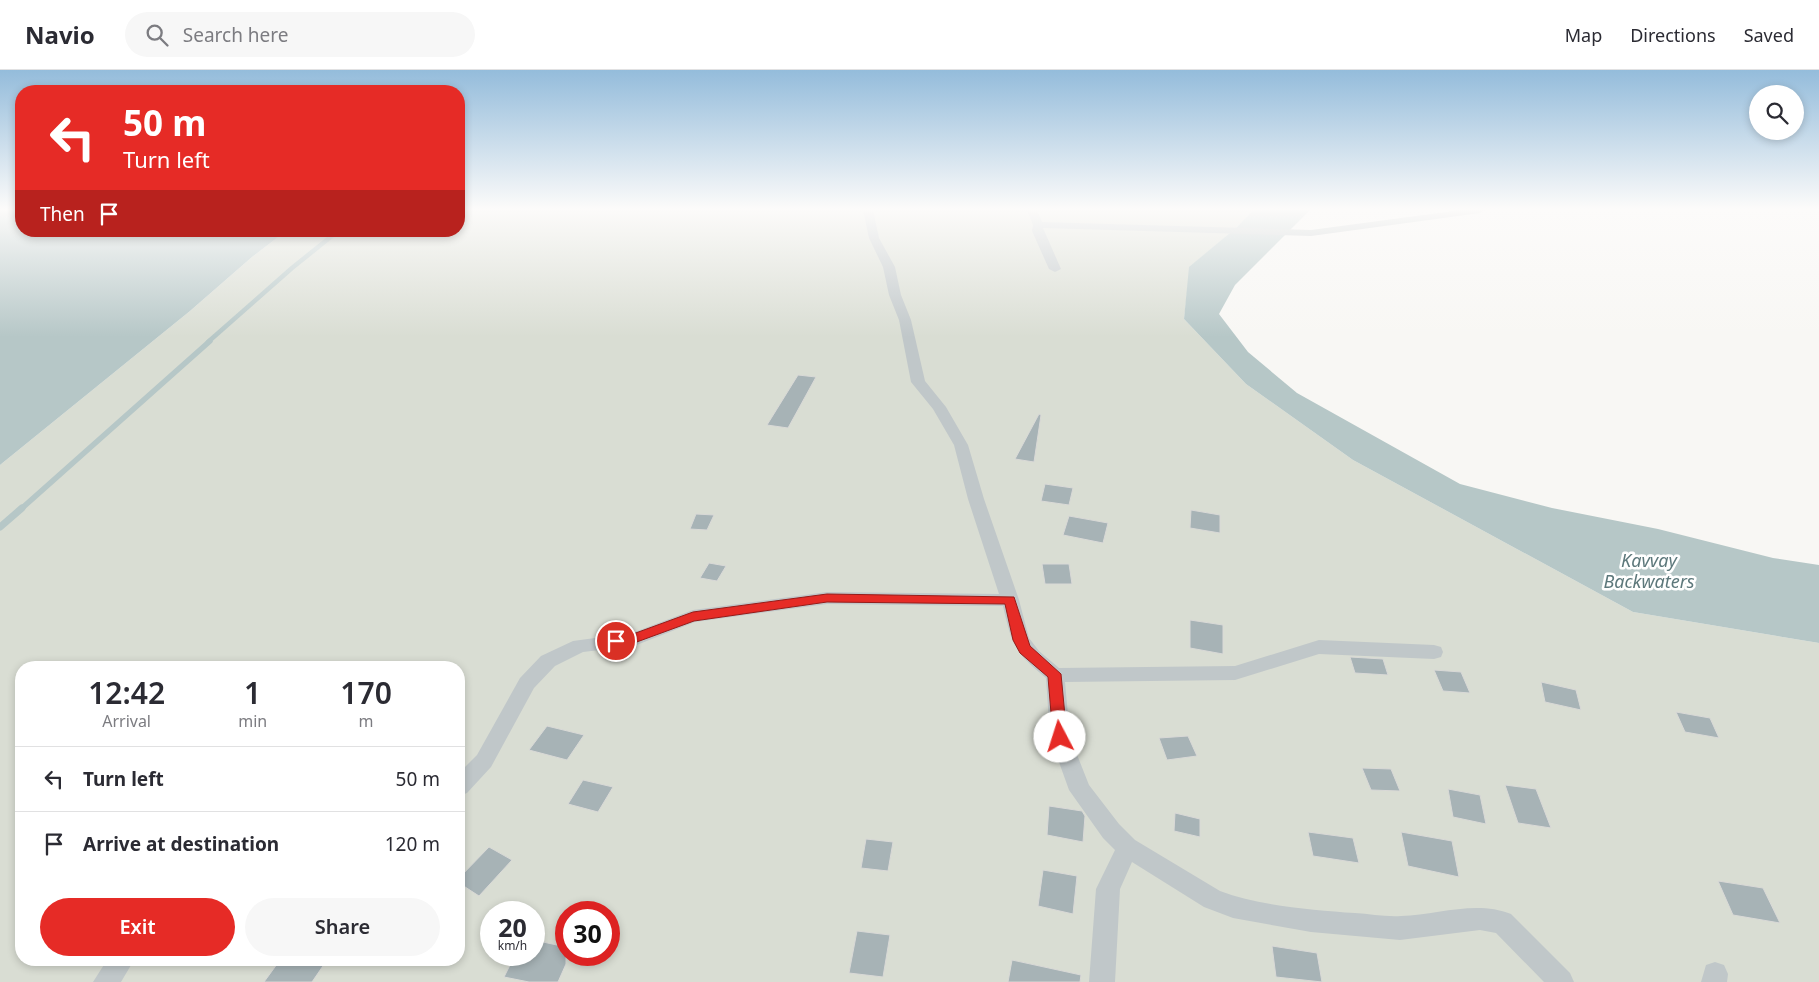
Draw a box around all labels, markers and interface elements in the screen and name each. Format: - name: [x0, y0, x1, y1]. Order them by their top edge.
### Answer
- search box: [125, 12, 475, 57]
- text: Navio: [25, 18, 95, 51]
- icon: search: [143, 21, 171, 49]
- text: Search here: [183, 22, 289, 48]
- text: Map: [1565, 23, 1602, 47]
- text: Directions: [1630, 23, 1716, 47]
- text: Saved: [1744, 23, 1794, 47]
- map controls: [1749, 85, 1804, 140]
- button: search: [1749, 85, 1804, 140]
- text: 50 m: [123, 99, 206, 146]
- icon: left: [40, 105, 105, 170]
- text: Turn left: [123, 144, 210, 174]
- icon: arrive: [95, 200, 123, 228]
- text: Then: [40, 201, 85, 227]
- water label: Kavvay Backwaters: [1603, 548, 1695, 593]
- pin: [595, 620, 637, 662]
- icon: arrive: [602, 627, 630, 655]
- text: 12:42: [88, 672, 165, 713]
- text: 1: [244, 672, 261, 713]
- text: 170: [340, 672, 392, 713]
- text: Arrival: [102, 710, 151, 732]
- text: min: [238, 710, 267, 732]
- text: m: [359, 710, 374, 732]
- position arrow: [1033, 710, 1085, 762]
- icon: left: [40, 765, 68, 793]
- text: Turn left: [83, 766, 164, 792]
- text: 50 m: [396, 766, 440, 792]
- icon: arrive: [40, 830, 68, 858]
- text: Arrive at destination: [83, 831, 279, 857]
- text: 120 m: [385, 831, 440, 857]
- button: Exit: [40, 898, 235, 956]
- button: Share: [245, 898, 440, 956]
- speed limit sign: 30: [555, 901, 620, 966]
- text: 20: [498, 910, 527, 944]
- text: km/h: [498, 937, 527, 954]

